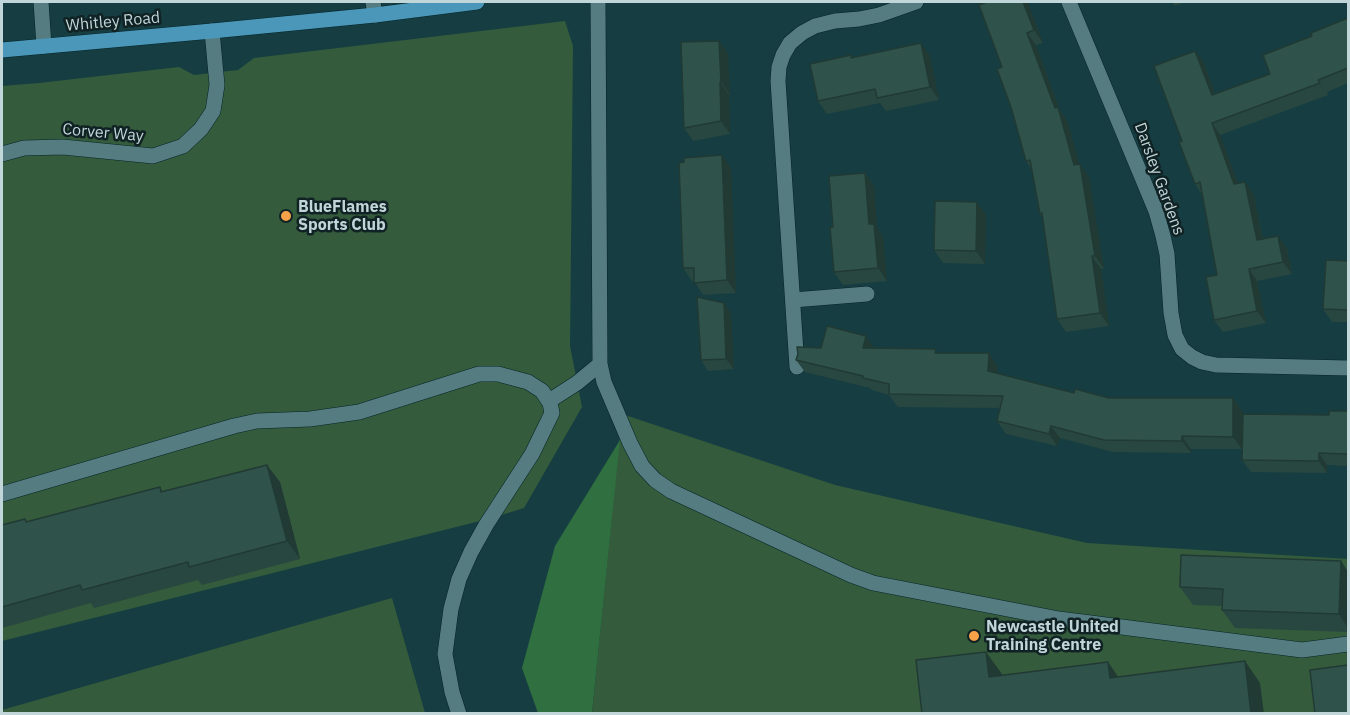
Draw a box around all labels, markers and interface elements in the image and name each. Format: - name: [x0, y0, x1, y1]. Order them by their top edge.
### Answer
- street label: Whitley Road: [65, 8, 161, 36]
- street label: Corver Way: [61, 120, 145, 146]
- street label: Darsley Gardens: [1130, 120, 1188, 238]
- place label: BlueFlames Sports Club: [298, 197, 387, 235]
- marker: BlueFlames Sports Club: [279, 209, 293, 223]
- place label: Newcastle United Training Centre: [986, 617, 1119, 655]
- marker: Newcastle United Training Centre: [967, 629, 981, 643]

